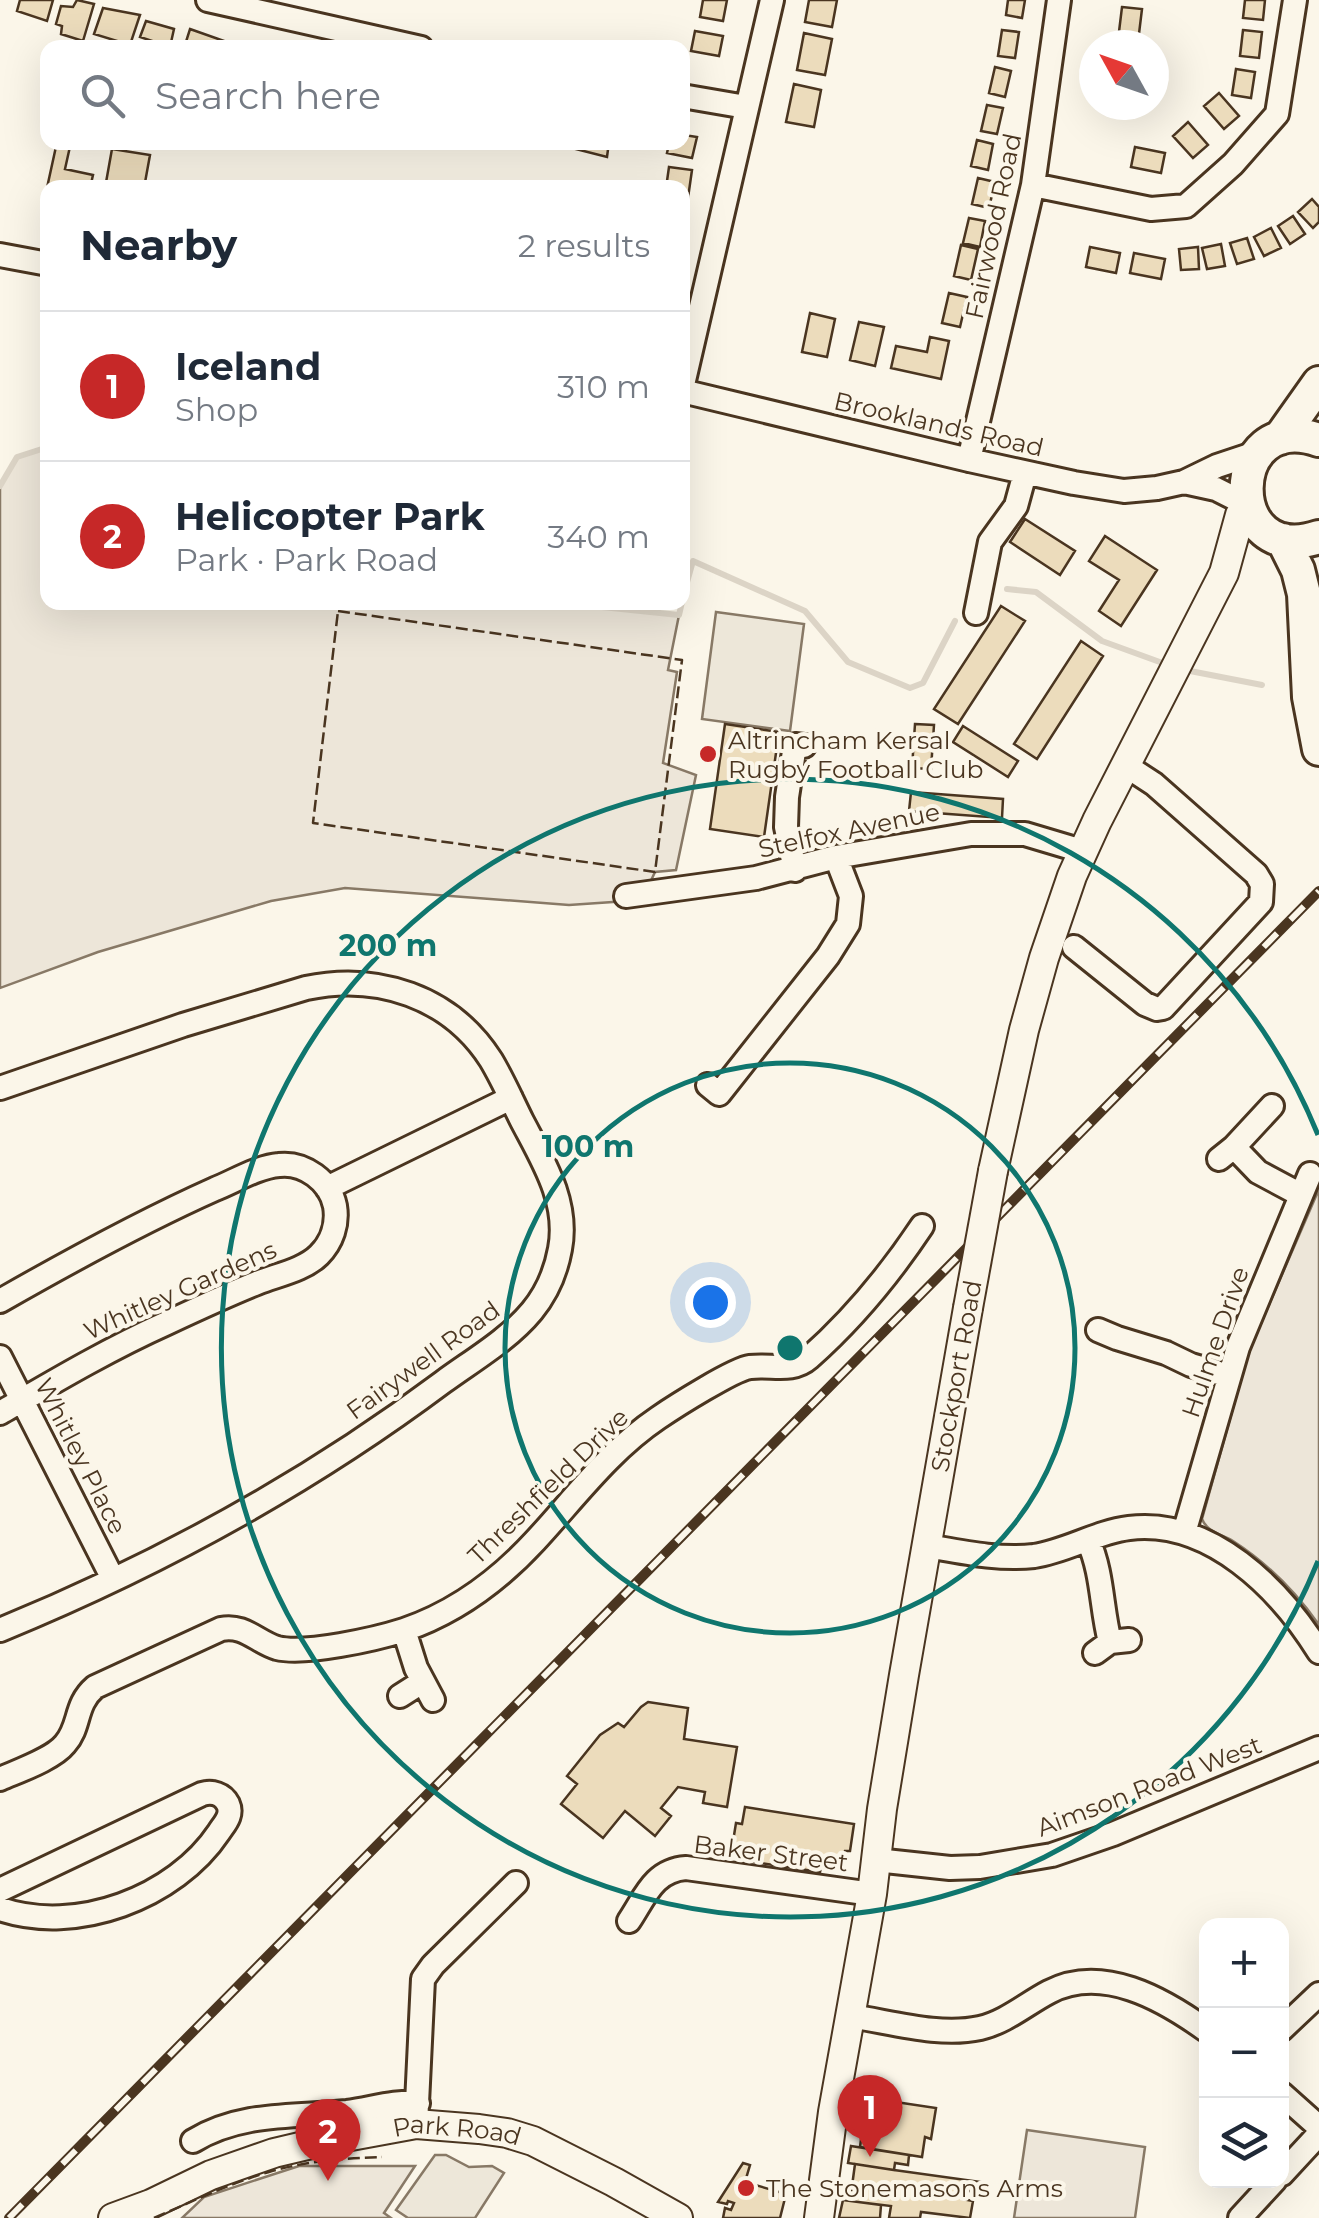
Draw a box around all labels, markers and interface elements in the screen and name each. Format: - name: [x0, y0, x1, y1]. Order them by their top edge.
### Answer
- north arrow: [1079, 30, 1169, 120]
- search box: [40, 40, 690, 150]
- icon: search: [75, 68, 130, 123]
- text: Search here: [155, 72, 381, 119]
- street label: Fairwood Road: [959, 130, 1027, 322]
- text: Nearby: [80, 219, 237, 271]
- text: 2 results: [518, 226, 650, 265]
- text: Iceland: [175, 343, 321, 390]
- text: 1: [106, 367, 119, 406]
- text: 310 m: [557, 367, 650, 406]
- street label: Brooklands Road: [831, 385, 1047, 463]
- text: Shop: [175, 390, 258, 429]
- text: Helicopter Park: [175, 493, 485, 540]
- text: 2: [103, 517, 122, 556]
- text: 340 m: [547, 517, 650, 556]
- text: Park · Park Road: [175, 540, 438, 579]
- place label: Altrincham Kersal Rugby Football Club: [728, 725, 983, 784]
- marker: Altrincham Kersal Rugby Football Club: [697, 743, 719, 765]
- street label: Stelfox Avenue: [756, 796, 942, 864]
- text: 200 m: [339, 927, 437, 964]
- text: 100 m: [542, 1128, 634, 1165]
- street label: Whitley Gardens: [79, 1234, 281, 1346]
- street label: Hulme Drive: [1175, 1263, 1255, 1421]
- your location: [685, 1277, 736, 1328]
- street label: Stockport Road: [924, 1278, 988, 1474]
- street label: Fairywell Road: [341, 1294, 505, 1426]
- centre of rings: [772, 1330, 808, 1366]
- street label: Whitley Place: [29, 1373, 133, 1539]
- street label: Threshfield Drive: [462, 1402, 634, 1570]
- street label: Aimson Road West: [1032, 1729, 1266, 1843]
- street label: Baker Street: [692, 1829, 850, 1877]
- map controls: [1199, 1918, 1289, 2188]
- button: +: [1199, 1918, 1289, 2008]
- button: −: [1199, 2008, 1289, 2098]
- pin: 1: [838, 2074, 902, 2157]
- pin: 2: [296, 2098, 360, 2181]
- button: layers: [1199, 2098, 1289, 2188]
- street label: Park Road: [390, 2109, 525, 2152]
- place label: The Stonemasons Arms: [766, 2173, 1063, 2203]
- marker: The Stonemasons Arms: [735, 2177, 757, 2199]

